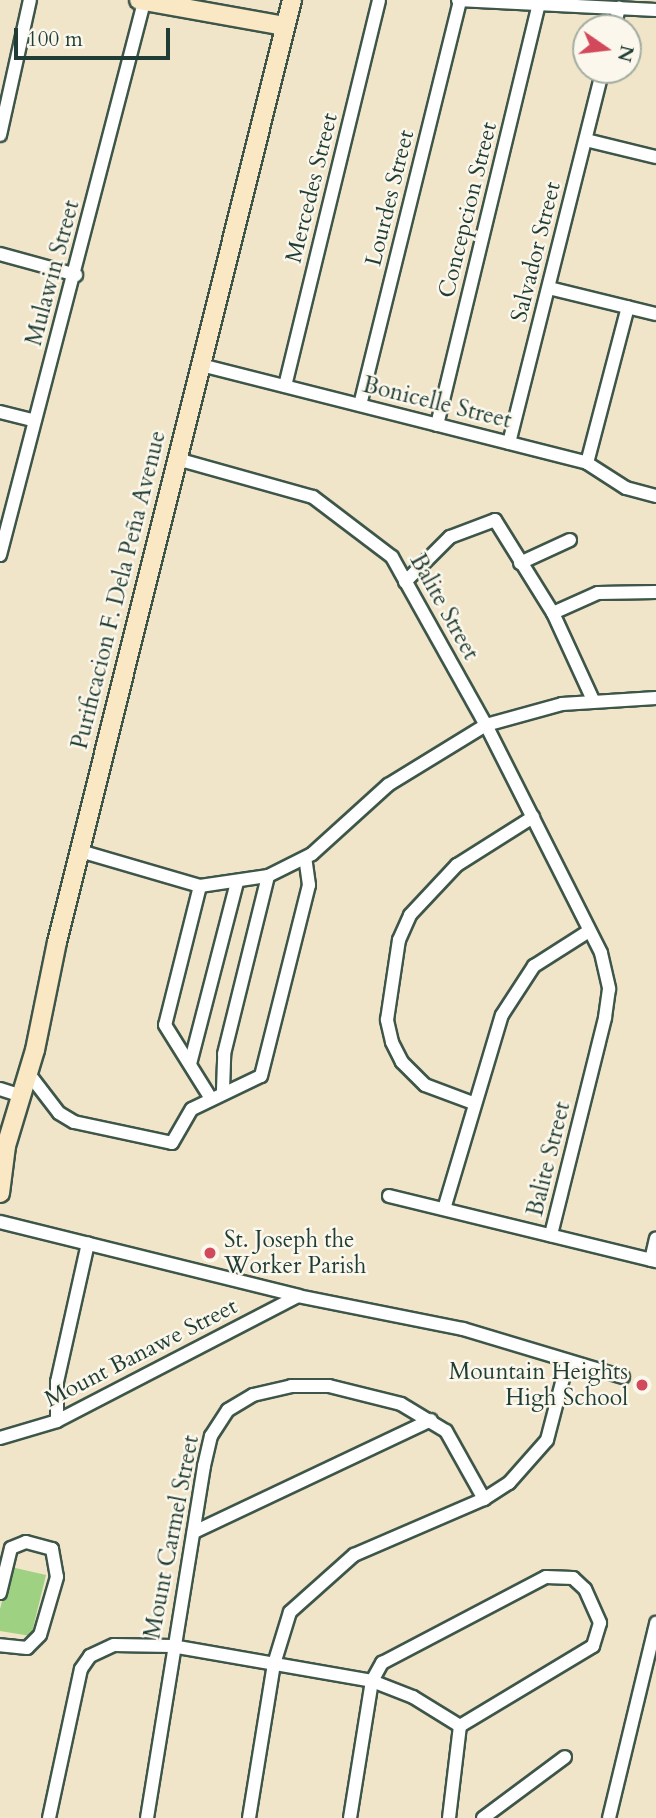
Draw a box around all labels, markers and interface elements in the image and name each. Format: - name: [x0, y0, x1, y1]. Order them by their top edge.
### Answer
- scale bar: [18, 14, 173, 58]
- north arrow: [572, 14, 642, 84]
- text: 100 m: [27, 25, 83, 54]
- text: N: [611, 42, 640, 65]
- street label: Mercedes Street: [280, 110, 344, 266]
- street label: Concepcion Street: [433, 119, 503, 301]
- street label: Lourdes Street: [360, 127, 420, 269]
- street label: Salvador Street: [505, 179, 567, 325]
- street label: Mulawin Street: [20, 197, 86, 349]
- street label: Bonicelle Street: [360, 371, 514, 435]
- street label: Purificacion F. Dela Peña Avenue: [66, 428, 172, 752]
- street label: Balite Street: [404, 549, 484, 665]
- street label: Balite Street: [521, 1099, 577, 1219]
- place label: St. Joseph the Worker Parish: [224, 1226, 366, 1280]
- marker: St. Joseph the Worker Parish: [202, 1245, 218, 1261]
- street label: Mount Banawe Street: [40, 1293, 242, 1413]
- place label: Mountain Heights High School: [449, 1358, 628, 1412]
- marker: Mountain Heights High School: [634, 1377, 650, 1393]
- street label: Mount Carmel Street: [139, 1433, 205, 1641]

